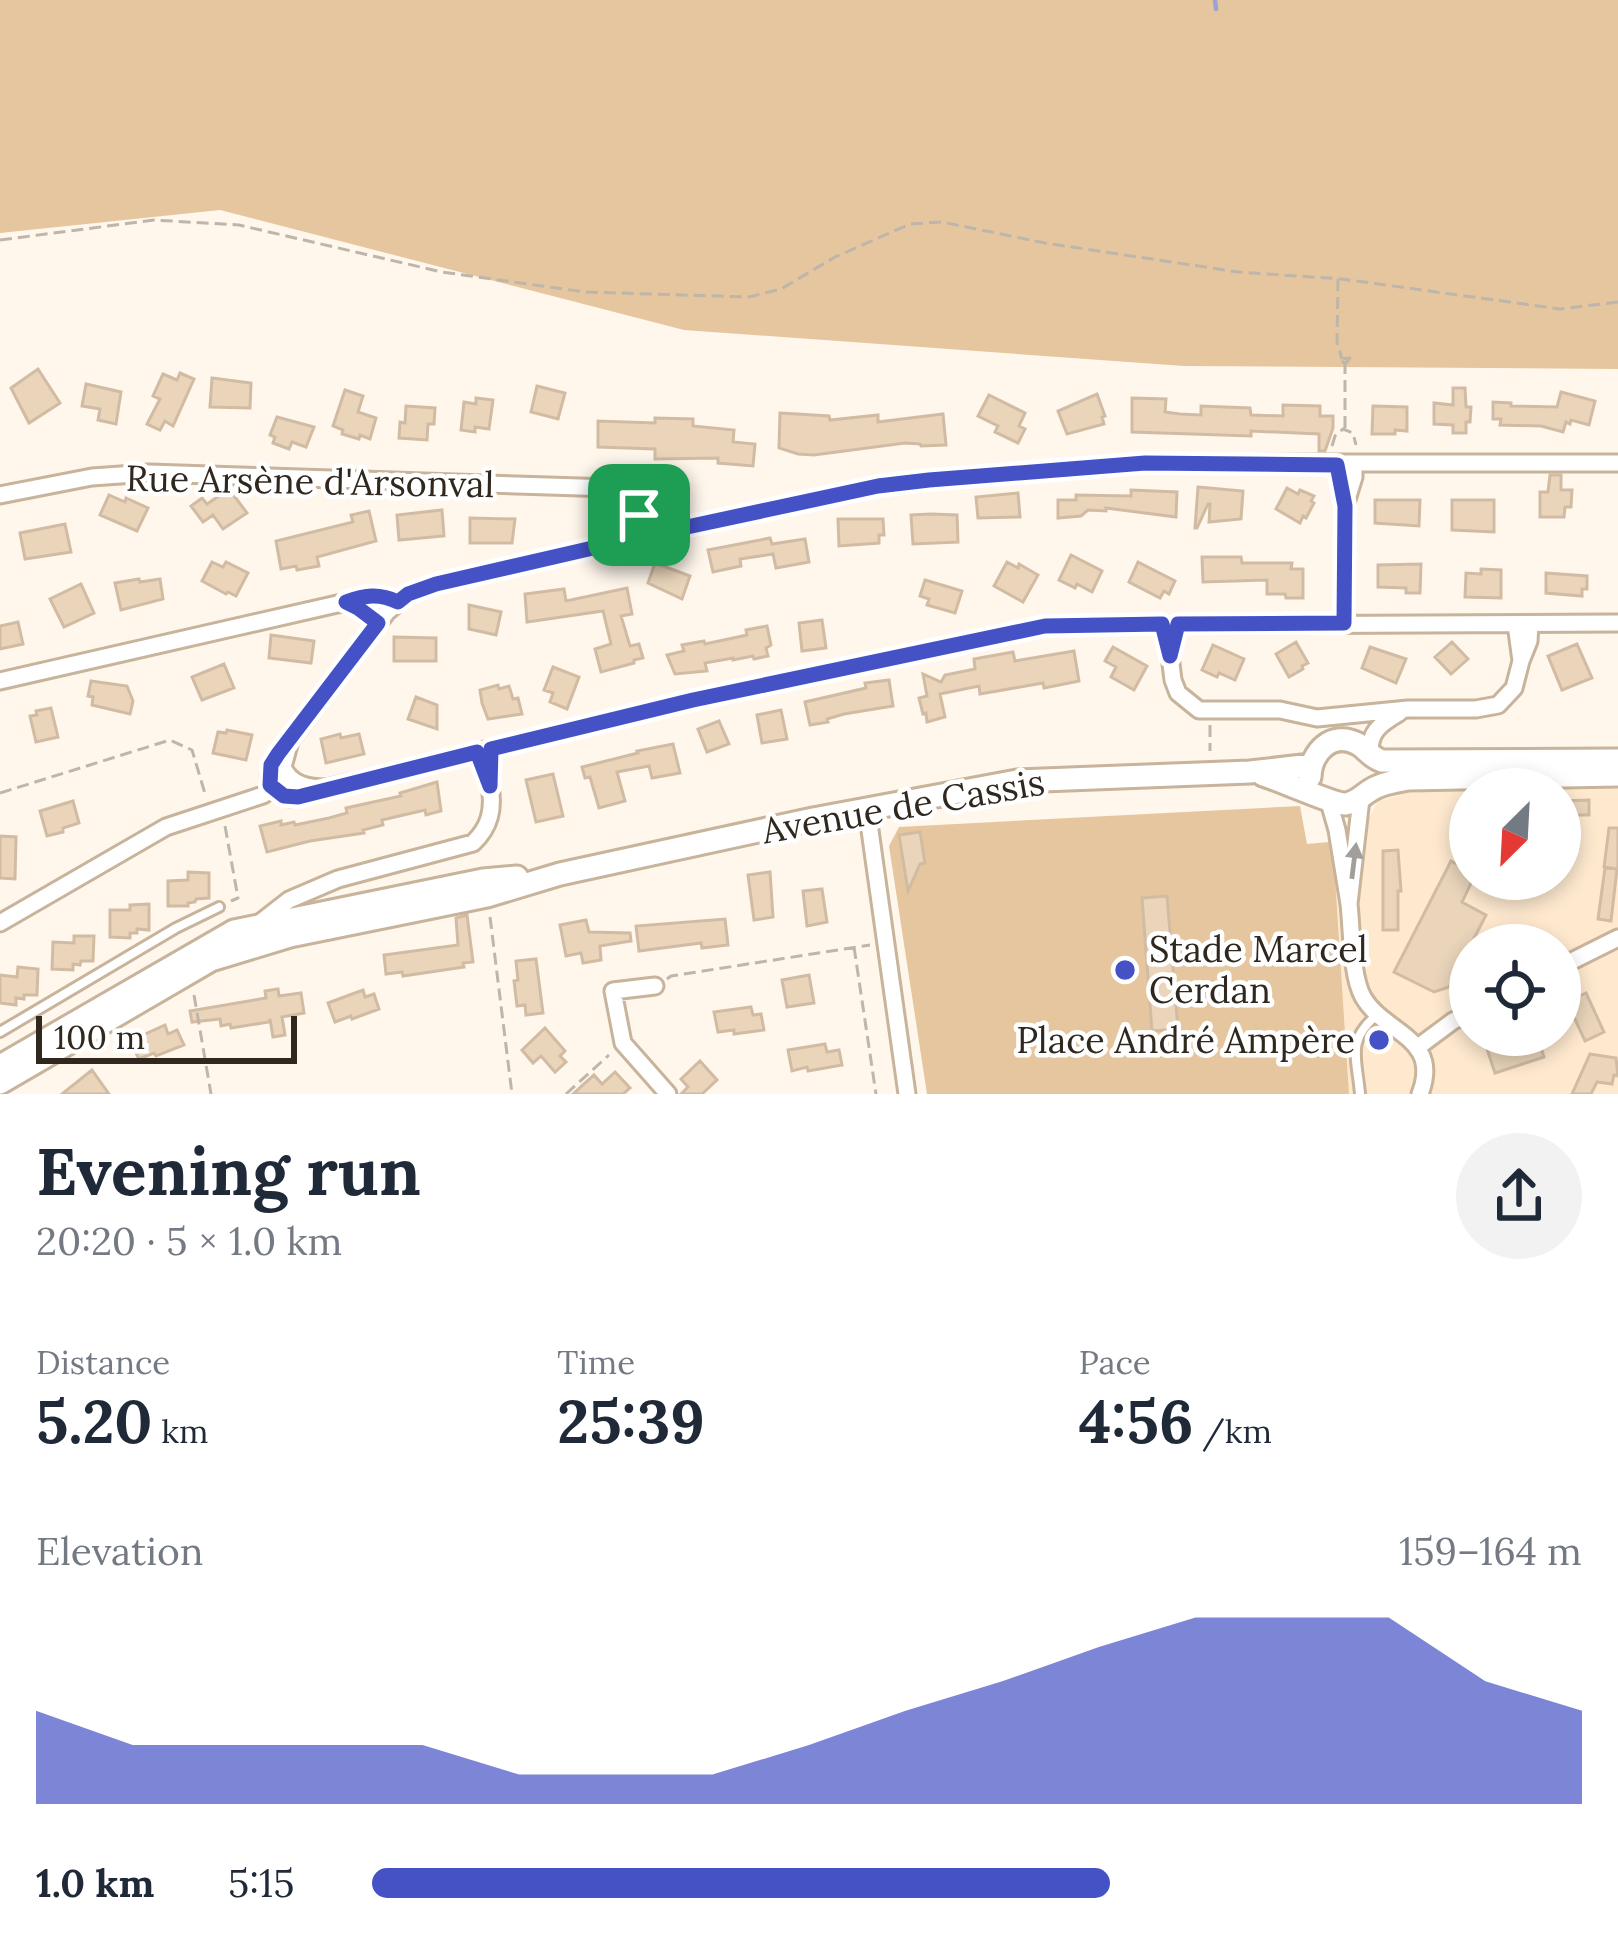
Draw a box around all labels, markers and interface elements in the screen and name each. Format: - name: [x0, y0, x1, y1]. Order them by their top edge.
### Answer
- street label: Rue Arsène d'Arsonval: [125, 455, 495, 507]
- pin: [588, 464, 690, 566]
- icon: arrive: [606, 482, 672, 548]
- street label: Avenue de Cassis: [757, 759, 1048, 854]
- north arrow: [1449, 768, 1581, 900]
- map controls: [1449, 768, 1581, 1056]
- one-way arrow: [1345, 842, 1364, 879]
- button: locate: [1449, 924, 1581, 1056]
- place label: Stade Marcel Cerdan: [1149, 926, 1368, 1013]
- marker: Stade Marcel Cerdan: [1112, 957, 1138, 983]
- scale bar: [36, 1010, 297, 1063]
- text: 100 m: [54, 1016, 145, 1058]
- place label: Place André Ampère: [1016, 1017, 1355, 1063]
- marker: Place André Ampère: [1366, 1027, 1392, 1053]
- text: Evening run: [36, 1129, 421, 1213]
- button: share: [1456, 1133, 1582, 1259]
- text: 20:20 · 5 × 1.0 km: [36, 1216, 342, 1266]
- text: Distance: [36, 1341, 170, 1383]
- text: Time: [557, 1341, 635, 1383]
- text: Pace: [1079, 1341, 1151, 1383]
- text: 5.20: [36, 1383, 153, 1459]
- text: 25:39: [557, 1383, 705, 1459]
- text: 4:56: [1079, 1383, 1193, 1459]
- text: km: [153, 1410, 208, 1452]
- text: /km: [1193, 1410, 1272, 1452]
- text: Elevation: [36, 1526, 204, 1576]
- text: 159–164 m: [1399, 1526, 1582, 1576]
- text: 1.0 km: [36, 1858, 154, 1908]
- text: 5:15: [228, 1858, 294, 1908]

